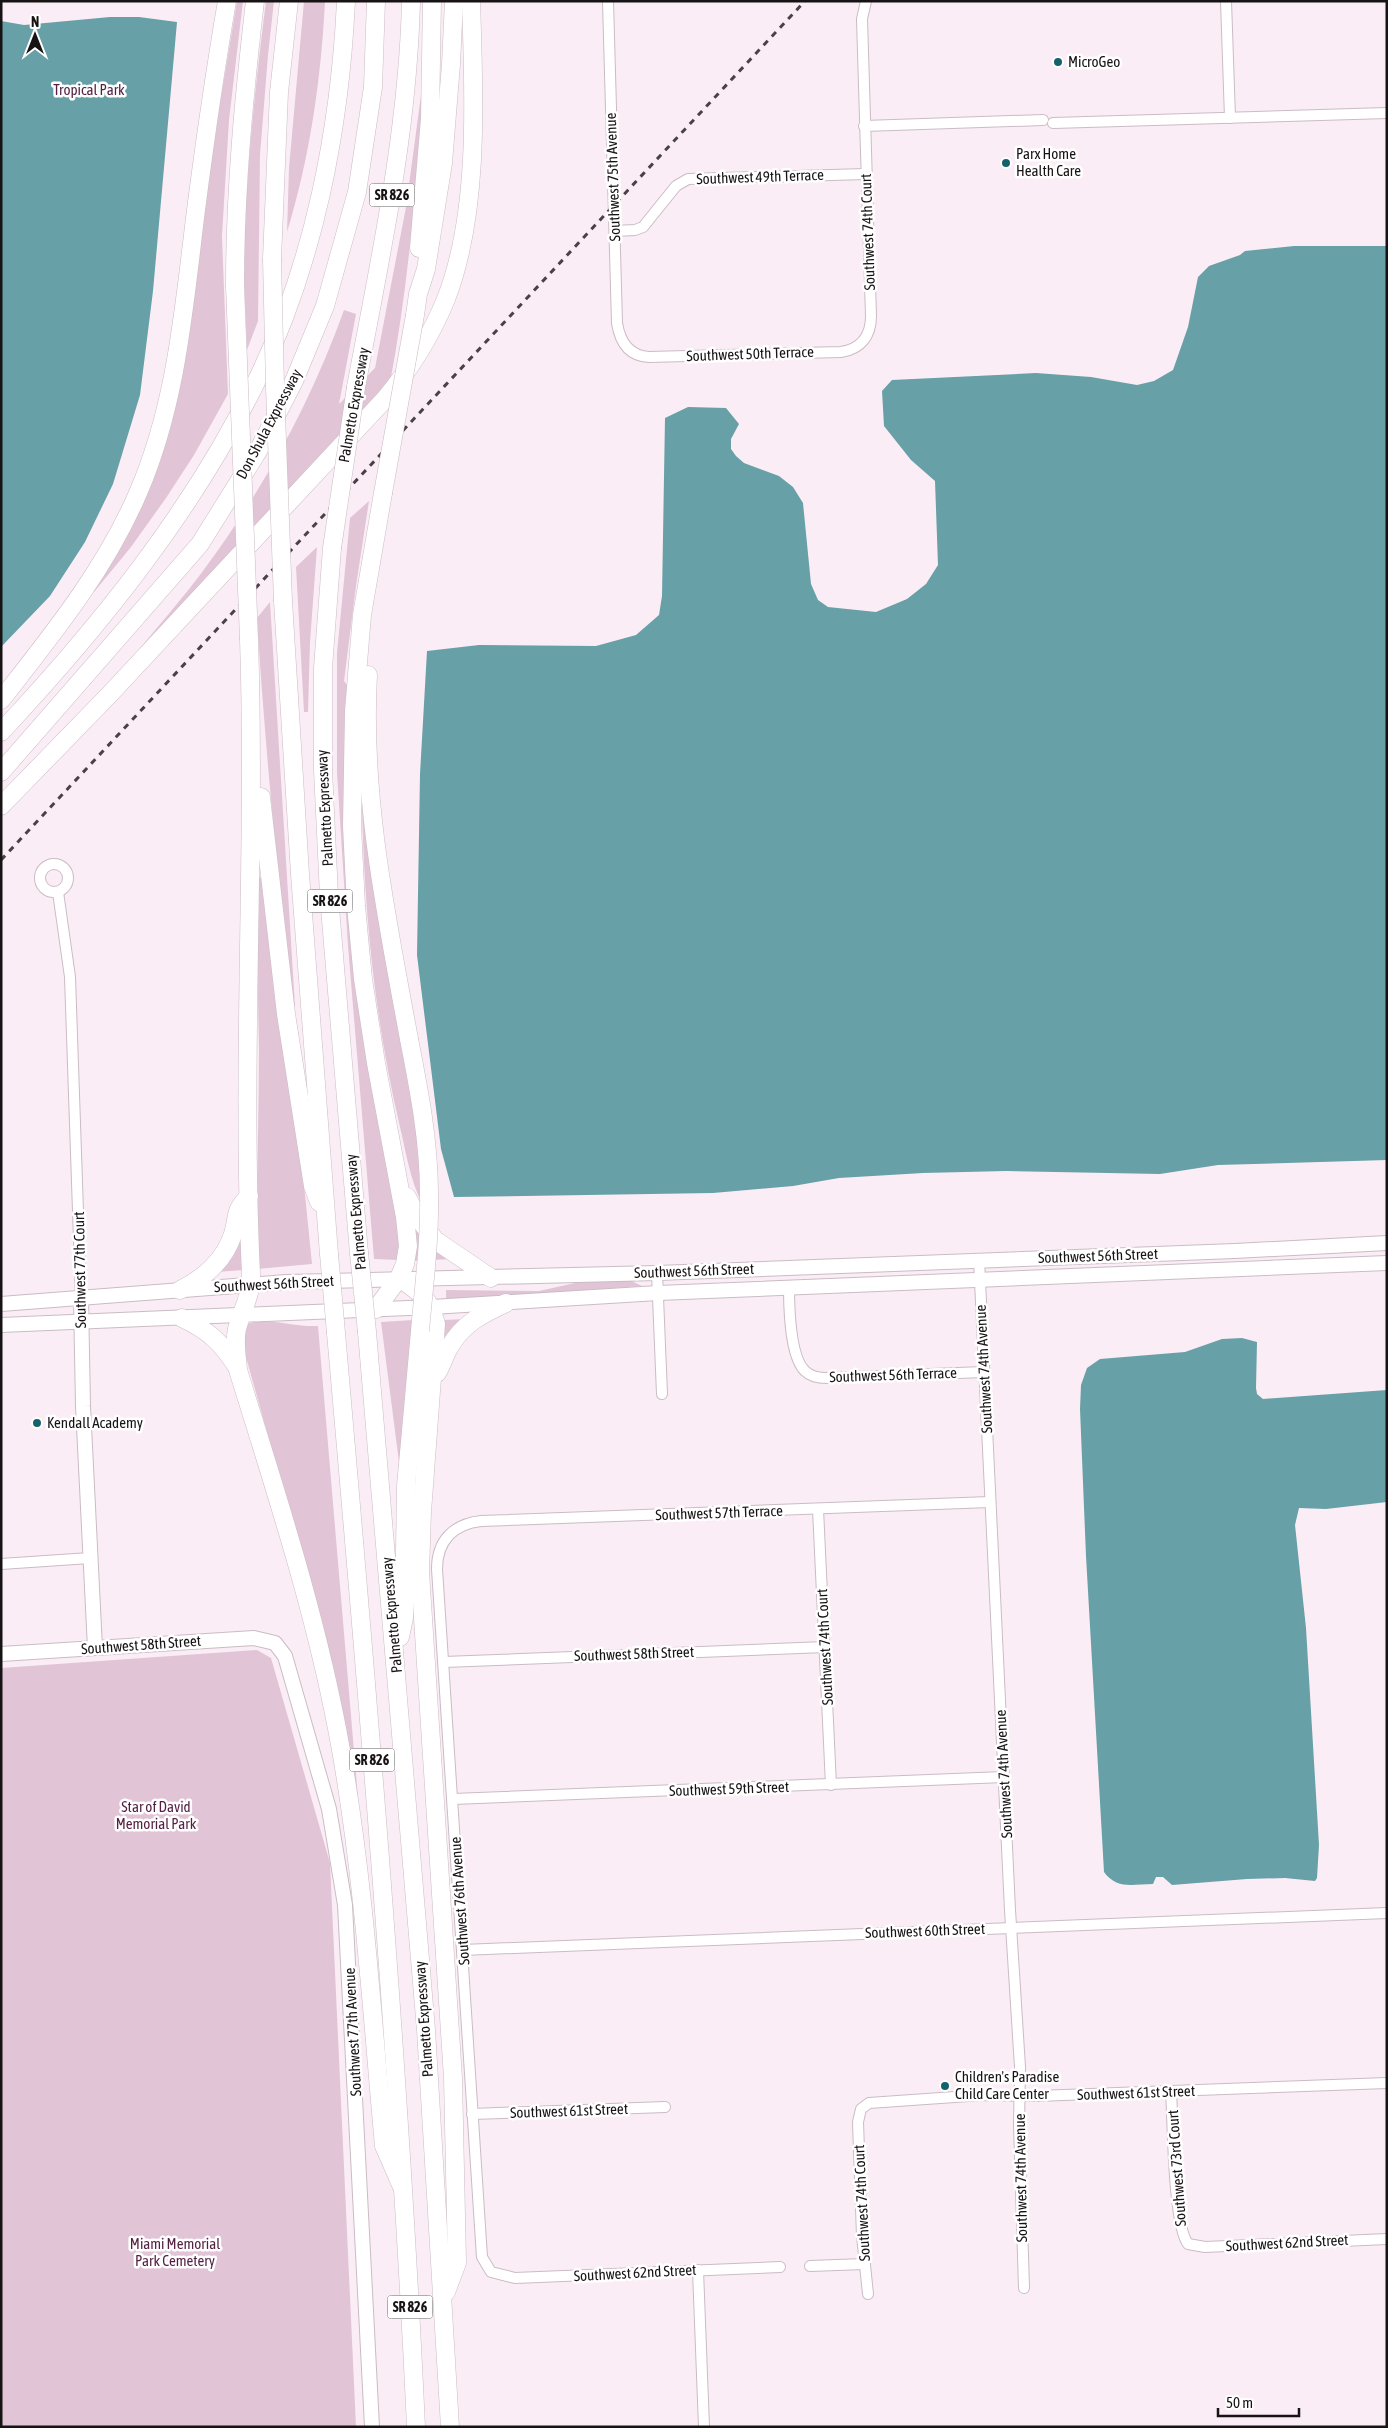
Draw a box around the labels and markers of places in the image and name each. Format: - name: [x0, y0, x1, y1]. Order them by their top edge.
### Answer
- place label: MicroGeo: [1068, 53, 1120, 70]
- marker: MicroGeo: [1052, 56, 1064, 68]
- place label: Parx Home Health Care: [1016, 145, 1081, 179]
- marker: Parx Home Health Care: [1000, 157, 1012, 169]
- place label: Kendall Academy: [47, 1414, 143, 1431]
- marker: Kendall Academy: [31, 1417, 43, 1429]
- place label: Children's Paradise Child Care Center: [955, 2068, 1059, 2102]
- marker: Children's Paradise Child Care Center: [939, 2080, 951, 2092]

